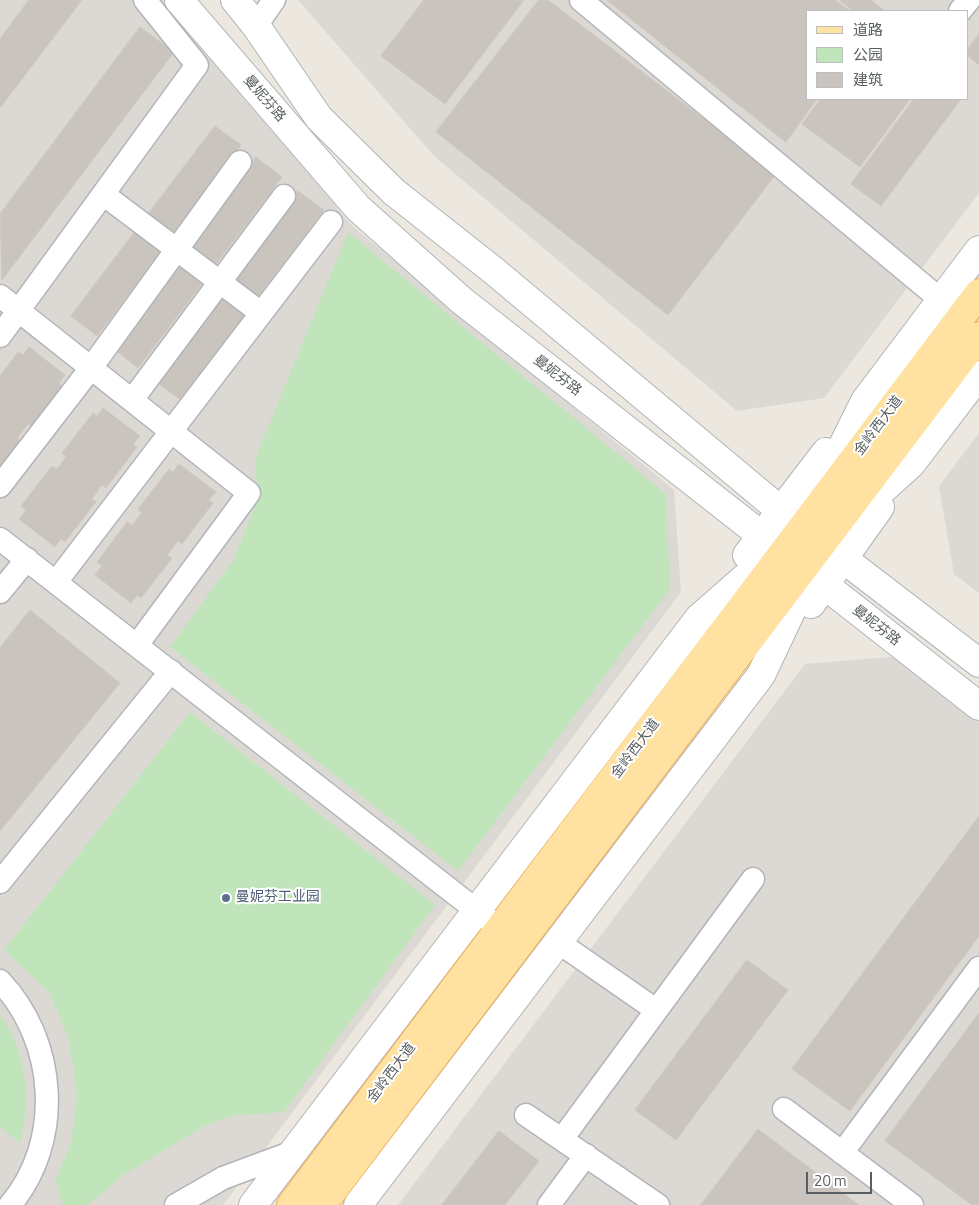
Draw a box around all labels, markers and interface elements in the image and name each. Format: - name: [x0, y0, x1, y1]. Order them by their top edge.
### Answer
- legend: [806, 10, 969, 100]
- text: 道路: [853, 18, 883, 41]
- text: 公园: [853, 43, 883, 66]
- text: 建筑: [853, 68, 883, 91]
- street label: 曼妮芬路: [239, 72, 289, 126]
- street label: 曼妮芬路: [530, 352, 584, 400]
- street label: 金岭西大道: [851, 393, 907, 459]
- street label: 曼妮芬路: [849, 602, 903, 650]
- street label: 金岭西大道: [608, 716, 664, 782]
- place label: 曼妮芬工业园: [236, 890, 320, 906]
- marker: 曼妮芬工业园: [220, 892, 232, 904]
- street label: 金岭西大道: [364, 1040, 420, 1106]
- scale bar: [809, 1162, 875, 1194]
- text: 20 m: [814, 1169, 847, 1192]

